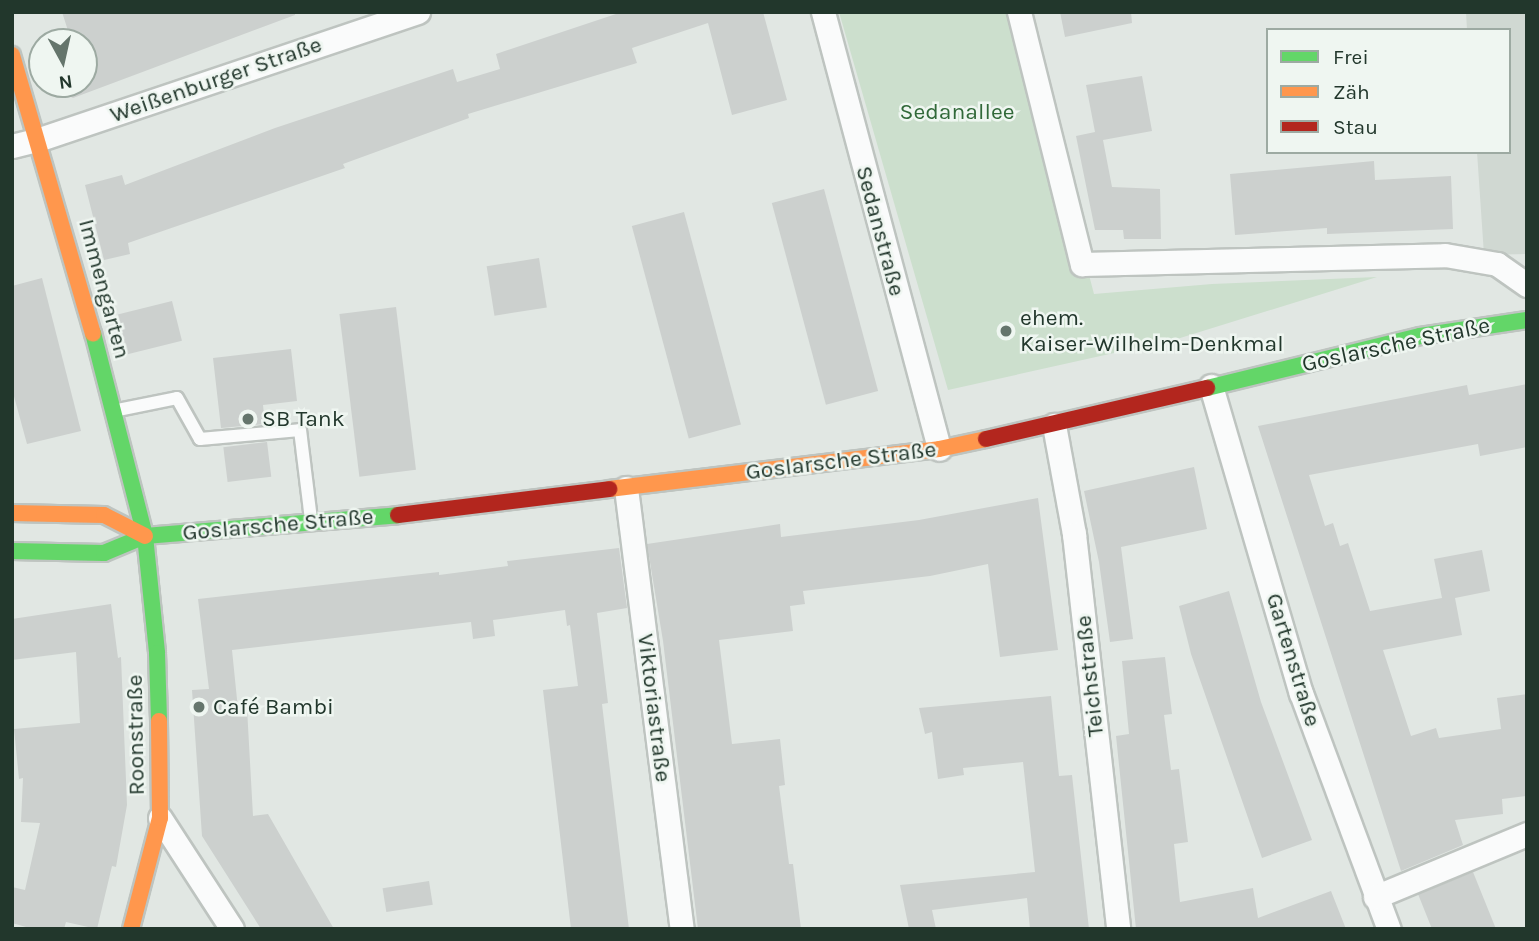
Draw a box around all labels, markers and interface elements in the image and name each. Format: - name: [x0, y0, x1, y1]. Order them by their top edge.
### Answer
- north arrow: [28, 28, 98, 98]
- legend: [1266, 28, 1511, 154]
- street label: Weißenburger Straße: [107, 31, 325, 129]
- text: Frei: [1333, 45, 1369, 69]
- text: N: [57, 70, 74, 94]
- text: Zäh: [1333, 80, 1370, 104]
- park label: Sedanallee: [899, 98, 1015, 126]
- text: Stau: [1333, 115, 1378, 139]
- street label: Sedanstraße: [849, 163, 911, 299]
- street label: Immengarten: [72, 216, 136, 362]
- place label: ehem. Kaiser-Wilhelm-Denkmal: [1020, 304, 1284, 358]
- street label: Goslarsche Straße: [1300, 312, 1492, 378]
- marker: ehem. Kaiser-Wilhelm-Denkmal: [998, 323, 1014, 339]
- place label: SB Tank: [262, 405, 345, 433]
- marker: SB Tank: [240, 411, 256, 427]
- street label: Goslarsche Straße: [744, 436, 938, 486]
- street label: Goslarsche Straße: [181, 503, 375, 547]
- street label: Gartenstraße: [1260, 590, 1326, 730]
- street label: Teichstraße: [1070, 614, 1110, 738]
- street label: Viktoriastraße: [631, 632, 677, 784]
- street label: Roonstraße: [121, 674, 151, 796]
- place label: Café Bambi: [213, 693, 334, 721]
- marker: Café Bambi: [191, 699, 207, 715]

